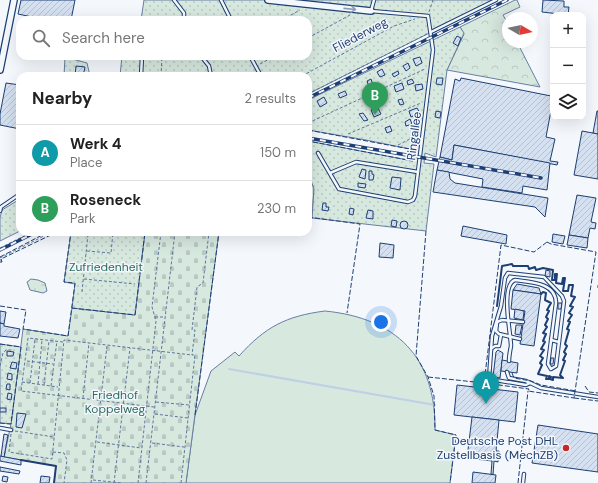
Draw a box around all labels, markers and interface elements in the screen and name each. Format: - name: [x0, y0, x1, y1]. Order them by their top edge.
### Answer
- one-way arrow: [343, 5, 356, 12]
- north arrow: [502, 12, 538, 48]
- map controls: [550, 12, 586, 120]
- button: +: [550, 12, 586, 48]
- street label: Fliederweg: [330, 14, 390, 56]
- search box: [16, 16, 312, 60]
- icon: search: [30, 27, 52, 49]
- text: Search here: [62, 28, 145, 48]
- button: −: [550, 48, 586, 84]
- pin: B: [362, 82, 388, 115]
- button: layers: [550, 84, 586, 120]
- text: Nearby: [32, 87, 92, 109]
- text: 2 results: [245, 90, 296, 107]
- street label: Ringallee: [403, 110, 425, 161]
- text: Werk 4: [70, 134, 122, 154]
- text: A: [40, 144, 50, 161]
- text: 150 m: [260, 144, 296, 161]
- text: Place: [70, 154, 102, 171]
- text: Roseneck: [70, 190, 141, 210]
- text: B: [41, 200, 49, 217]
- text: 230 m: [257, 200, 296, 217]
- text: Park: [70, 210, 96, 227]
- park label: Zufriedenheit: [69, 259, 143, 275]
- your location: [371, 312, 391, 332]
- pin: A: [473, 371, 499, 404]
- park label: Friedhof Koppelweg: [85, 387, 146, 417]
- place label: Deutsche Post DHL Zustellbasis (MechZB): [437, 433, 558, 463]
- marker: Deutsche Post DHL Zustellbasis (MechZB): [561, 443, 571, 453]

